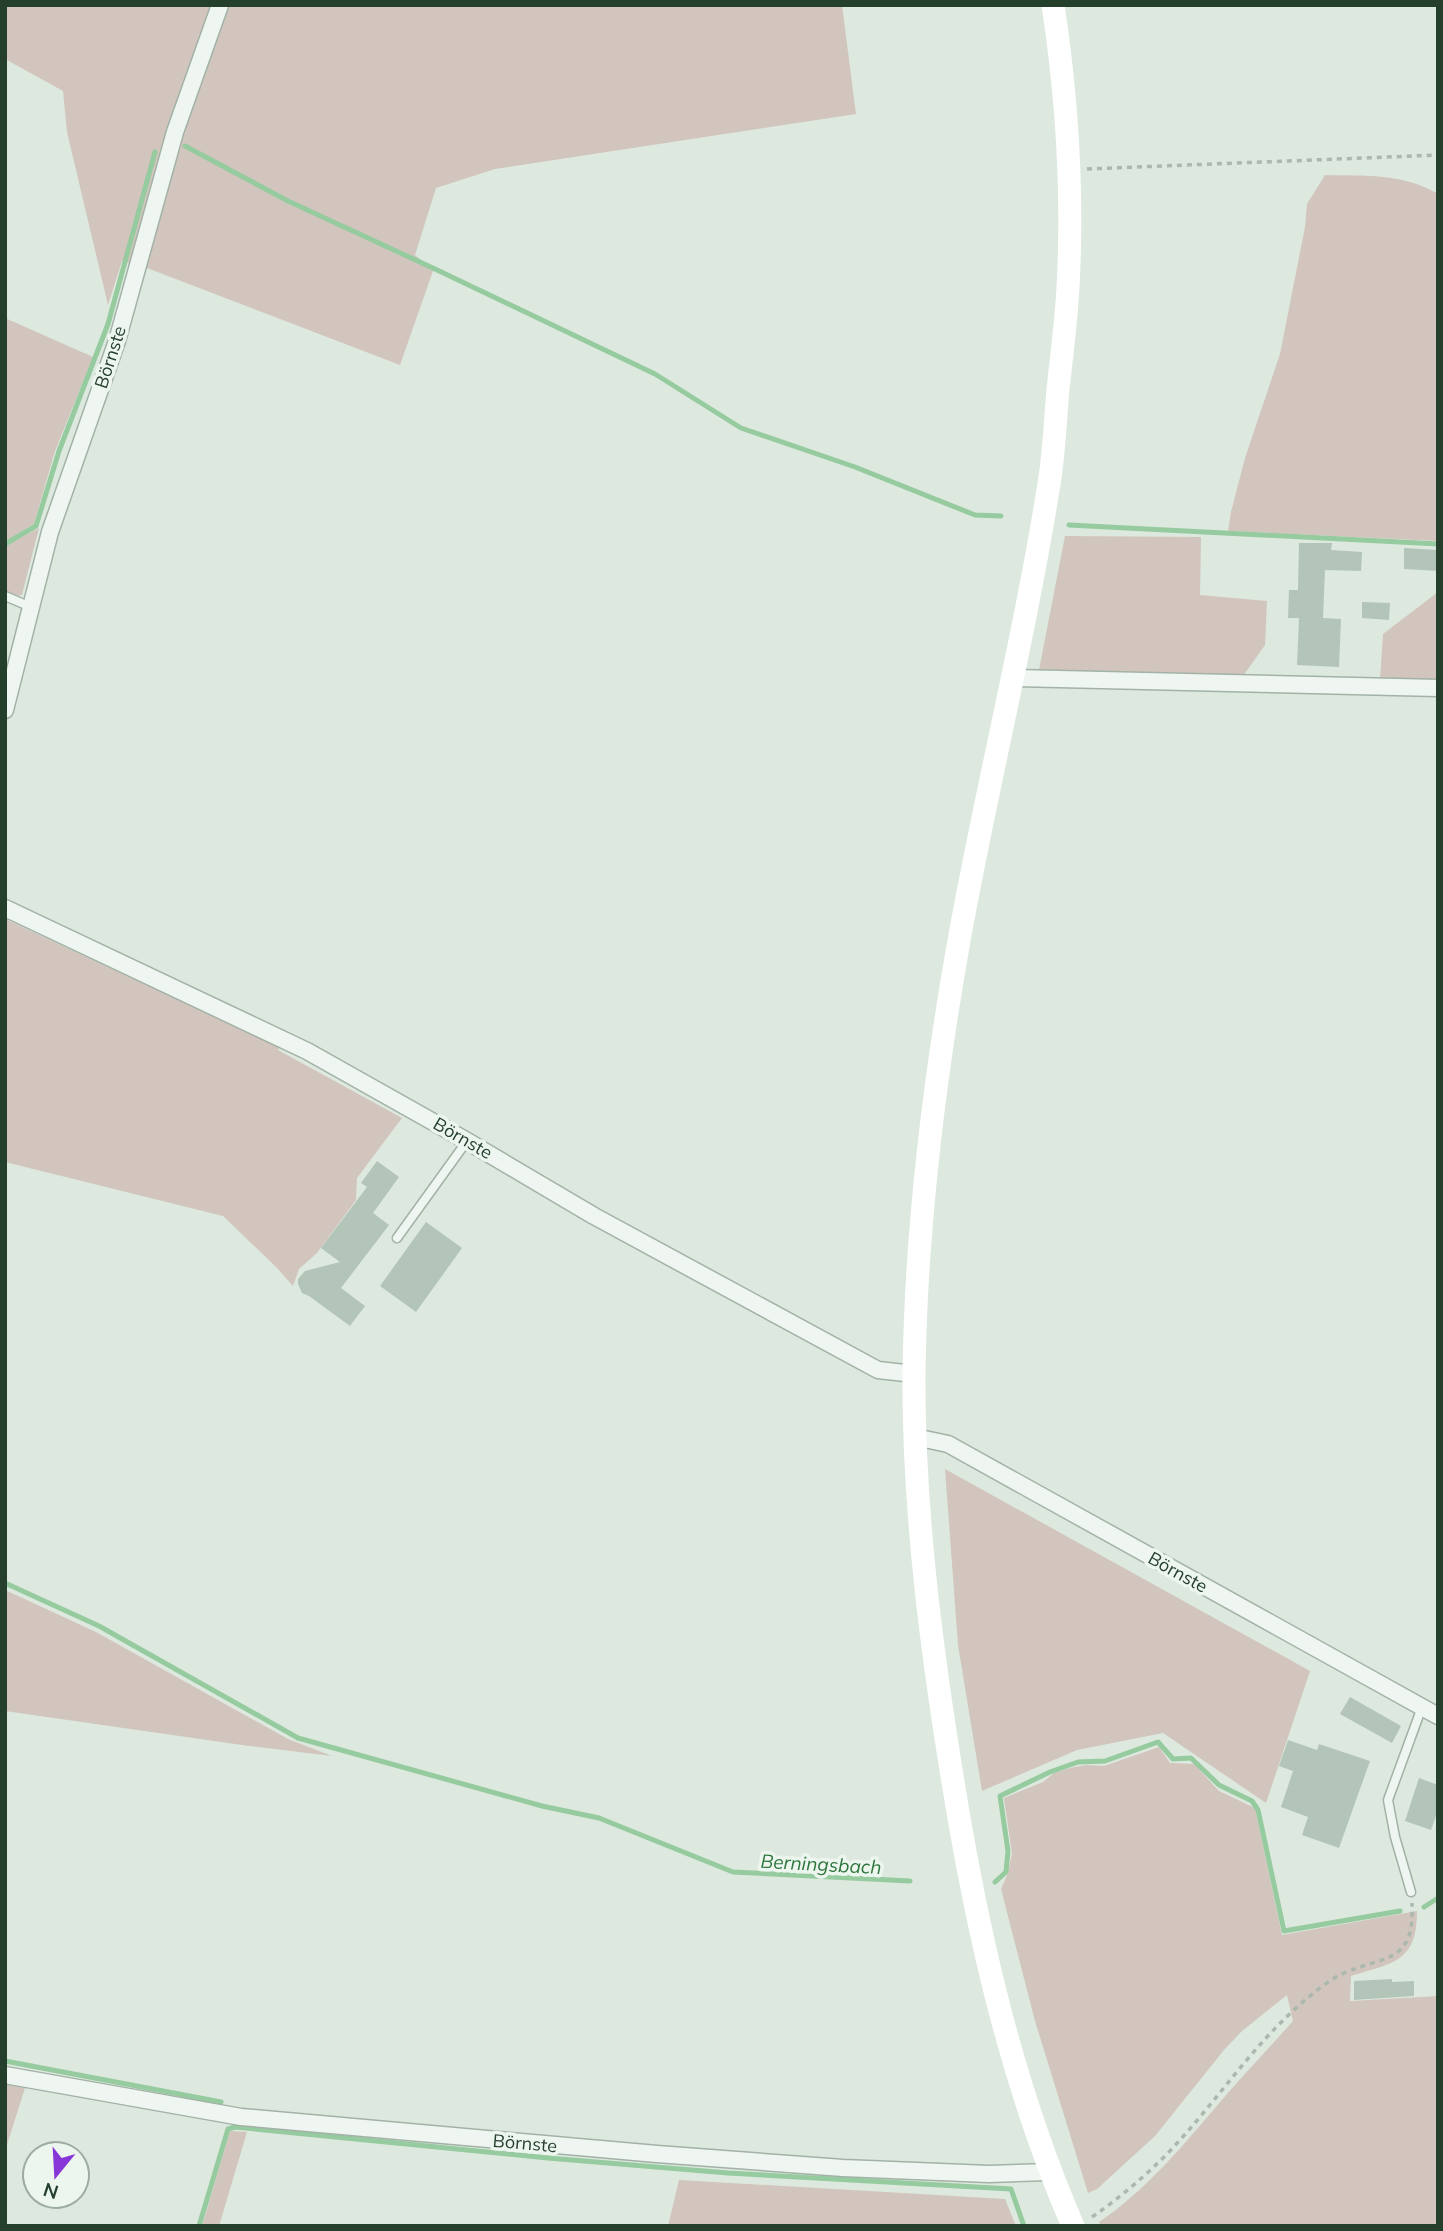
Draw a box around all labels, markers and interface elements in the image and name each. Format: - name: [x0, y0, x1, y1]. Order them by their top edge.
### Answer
- street label: Börnste: [89, 323, 131, 391]
- street label: Börnste: [429, 1112, 497, 1164]
- street label: Börnste: [1144, 1546, 1212, 1598]
- water label: Berningsbach: [760, 1849, 882, 1879]
- street label: Börnste: [492, 2129, 558, 2157]
- north arrow: [21, 2140, 91, 2210]
- text: N: [40, 2178, 61, 2205]

